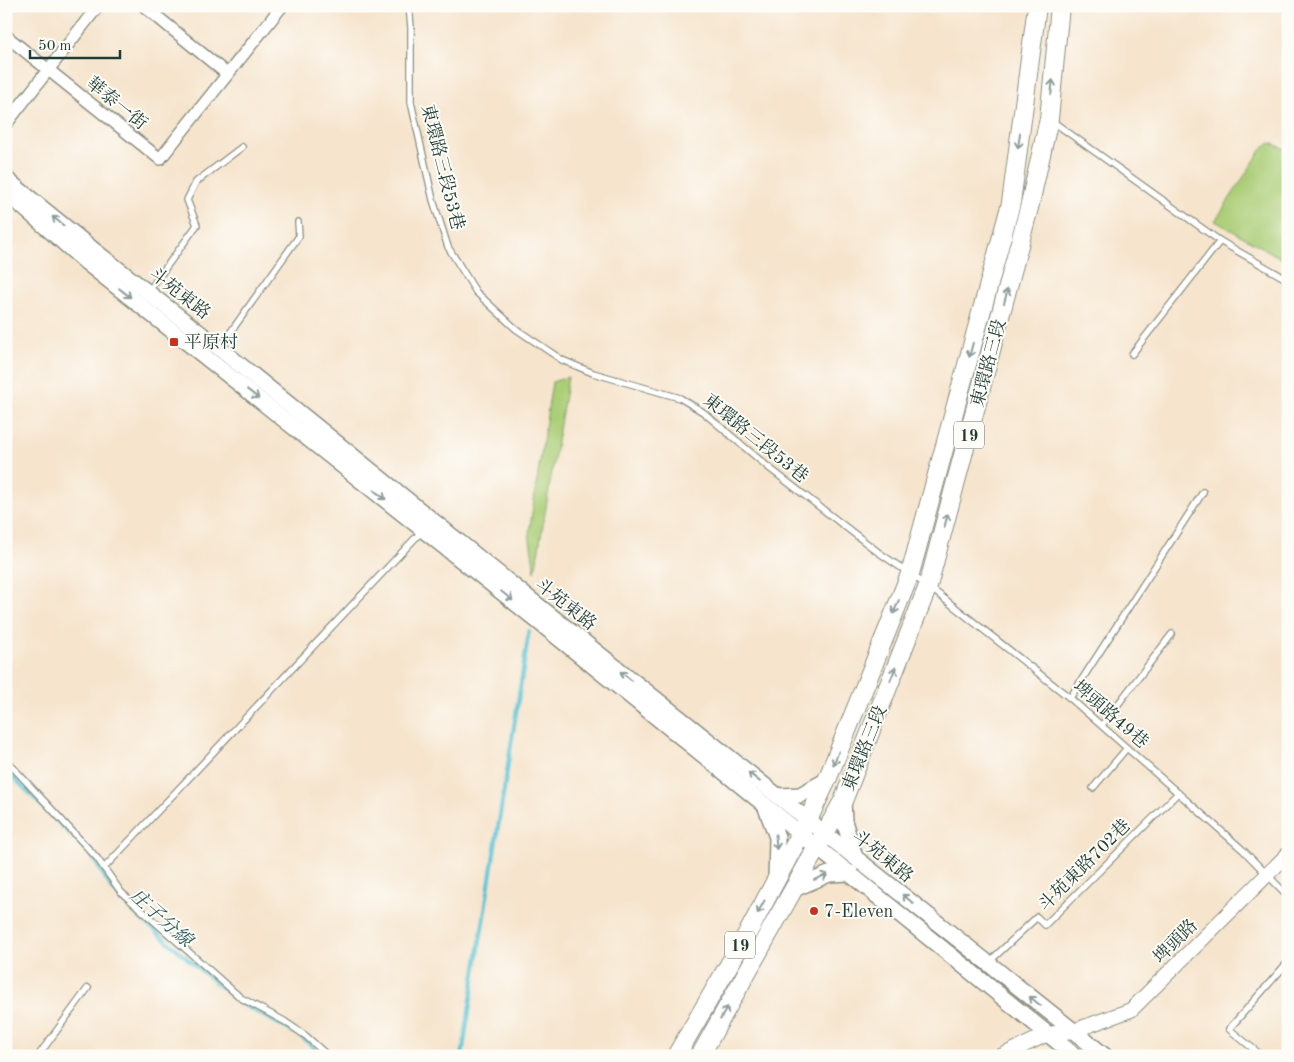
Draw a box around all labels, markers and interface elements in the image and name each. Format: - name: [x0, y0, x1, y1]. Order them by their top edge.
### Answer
- scale bar: [30, 28, 120, 60]
- text: 50 m: [38, 39, 72, 54]
- street label: 華泰一街: [83, 73, 151, 133]
- one-way arrow: [1047, 79, 1057, 95]
- street label: 東環路三段53巷: [418, 102, 468, 232]
- one-way arrow: [1014, 133, 1024, 149]
- one-way arrow: [52, 216, 65, 227]
- street label: 斗苑東路: [145, 263, 215, 323]
- one-way arrow: [119, 287, 132, 298]
- one-way arrow: [1001, 289, 1011, 305]
- street label: 東環路三段: [967, 317, 1009, 409]
- place label: 平原村: [184, 332, 238, 352]
- marker: 平原村: [168, 336, 180, 348]
- one-way arrow: [965, 342, 975, 358]
- one-way arrow: [246, 389, 259, 400]
- street label: 東環路三段53巷: [700, 390, 812, 486]
- road number: 19: [954, 422, 984, 448]
- one-way arrow: [373, 490, 386, 501]
- one-way arrow: [941, 513, 951, 529]
- street label: 斗苑東路: [531, 574, 601, 634]
- one-way arrow: [500, 591, 513, 602]
- one-way arrow: [891, 599, 901, 614]
- one-way arrow: [889, 667, 898, 683]
- one-way arrow: [620, 670, 633, 681]
- street label: 埤頭路49巷: [1069, 676, 1153, 752]
- street label: 東環路三段: [838, 703, 890, 793]
- one-way arrow: [830, 750, 840, 765]
- one-way arrow: [748, 771, 761, 782]
- street label: 斗苑東路702巷: [1034, 815, 1134, 915]
- street label: 斗苑東路: [849, 826, 917, 886]
- one-way arrow: [771, 833, 780, 849]
- one-way arrow: [813, 872, 828, 881]
- water label: 庄子分線: [126, 885, 198, 953]
- one-way arrow: [902, 894, 915, 905]
- one-way arrow: [756, 899, 766, 914]
- place label: 7-Eleven: [824, 903, 894, 921]
- marker: 7-Eleven: [808, 905, 820, 917]
- street label: 埤頭路: [1149, 915, 1201, 967]
- road number: 19: [725, 932, 755, 958]
- one-way arrow: [1029, 995, 1042, 1006]
- one-way arrow: [719, 1007, 729, 1021]

